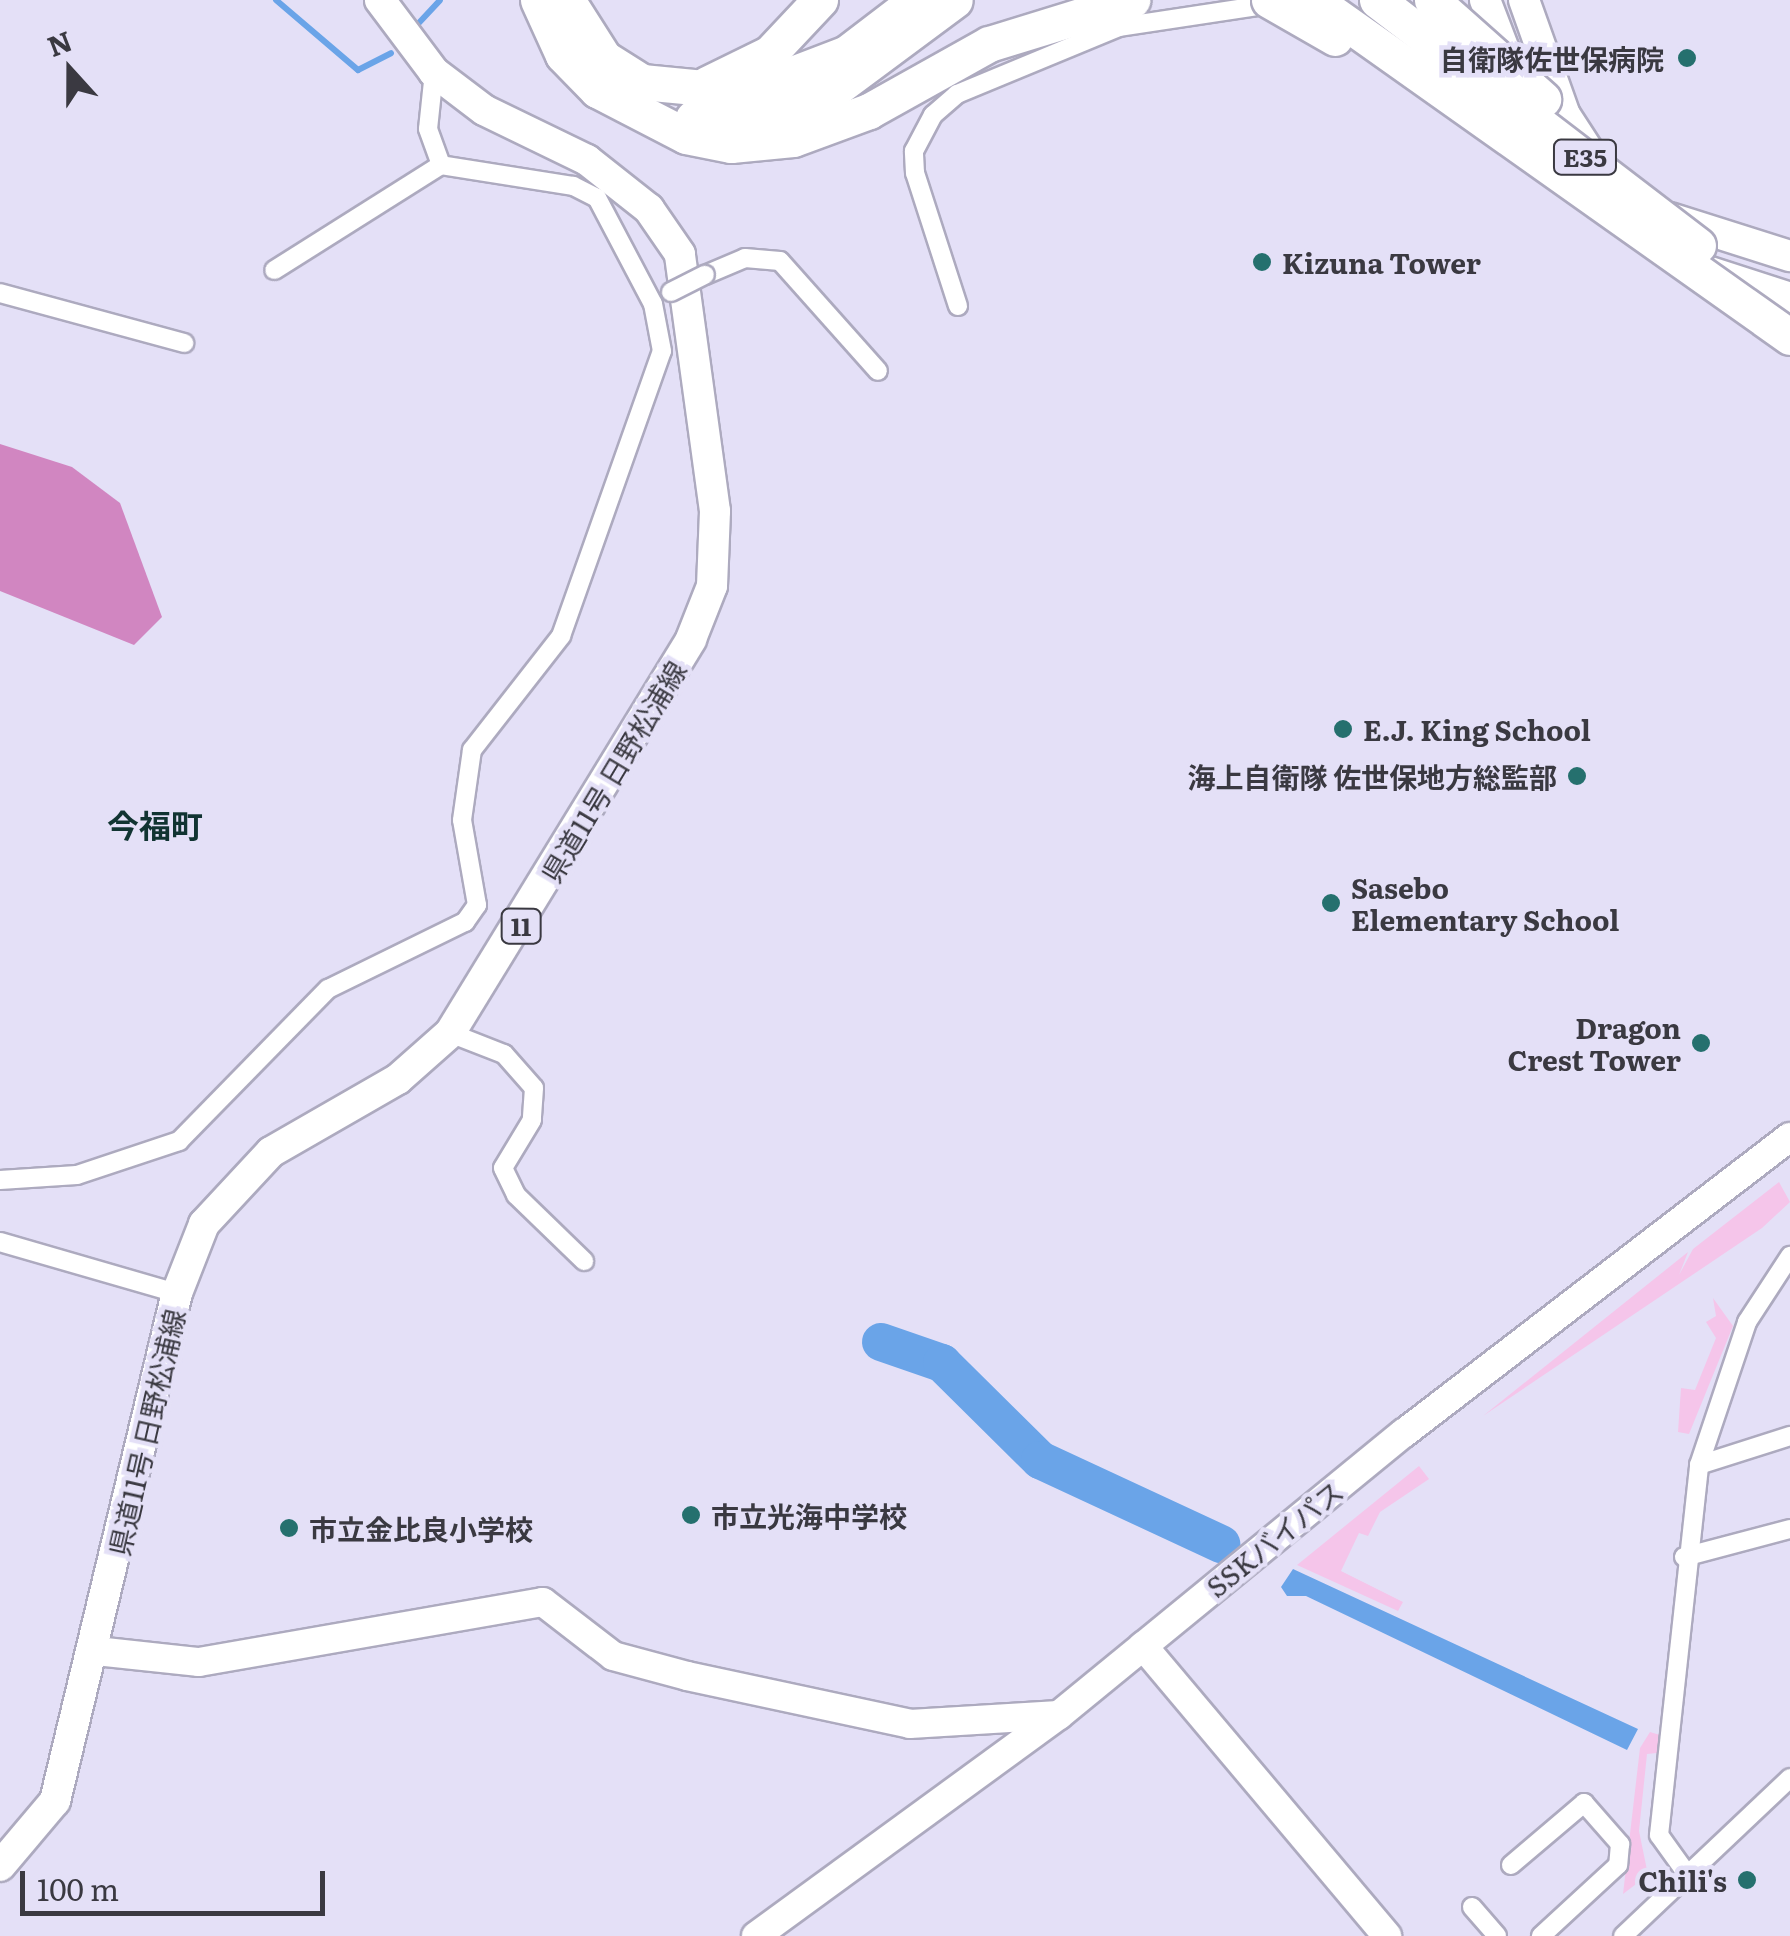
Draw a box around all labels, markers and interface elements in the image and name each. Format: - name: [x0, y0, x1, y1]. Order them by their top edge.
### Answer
- text: N: [41, 18, 78, 66]
- north arrow: [20, 20, 120, 120]
- place label: 自衛隊佐世保病院: [1440, 41, 1664, 75]
- marker: 自衛隊佐世保病院: [1674, 45, 1700, 71]
- road number: E35: [1552, 137, 1618, 177]
- place label: Kizuna Tower: [1282, 245, 1481, 279]
- marker: Kizuna Tower: [1251, 251, 1273, 273]
- street label: 県道11号 日野松浦線: [534, 654, 692, 888]
- place label: E.J. King School: [1363, 712, 1591, 746]
- marker: E.J. King School: [1332, 718, 1354, 740]
- place label: 海上自衛隊 佐世保地方総監部: [1187, 759, 1557, 793]
- marker: 海上自衛隊 佐世保地方総監部: [1566, 765, 1588, 787]
- district label: 今福町: [107, 805, 203, 843]
- place label: Sasebo Elementary School: [1351, 870, 1619, 936]
- marker: Sasebo Elementary School: [1320, 892, 1342, 914]
- road number: 11: [498, 906, 544, 946]
- place label: Dragon Crest Tower: [1507, 1010, 1681, 1076]
- marker: Dragon Crest Tower: [1690, 1032, 1712, 1054]
- street label: 県道11号 日野松浦線: [101, 1305, 191, 1559]
- street label: SSKバイパス: [1199, 1473, 1349, 1603]
- place label: 市立光海中学校: [711, 1498, 907, 1532]
- marker: 市立光海中学校: [680, 1504, 702, 1526]
- place label: 市立金比良小学校: [309, 1511, 533, 1545]
- marker: 市立金比良小学校: [278, 1517, 300, 1539]
- scale bar: [25, 1851, 330, 1913]
- place label: Chili's: [1638, 1863, 1727, 1897]
- text: 100 m: [37, 1866, 119, 1910]
- marker: Chili's: [1736, 1869, 1758, 1891]

